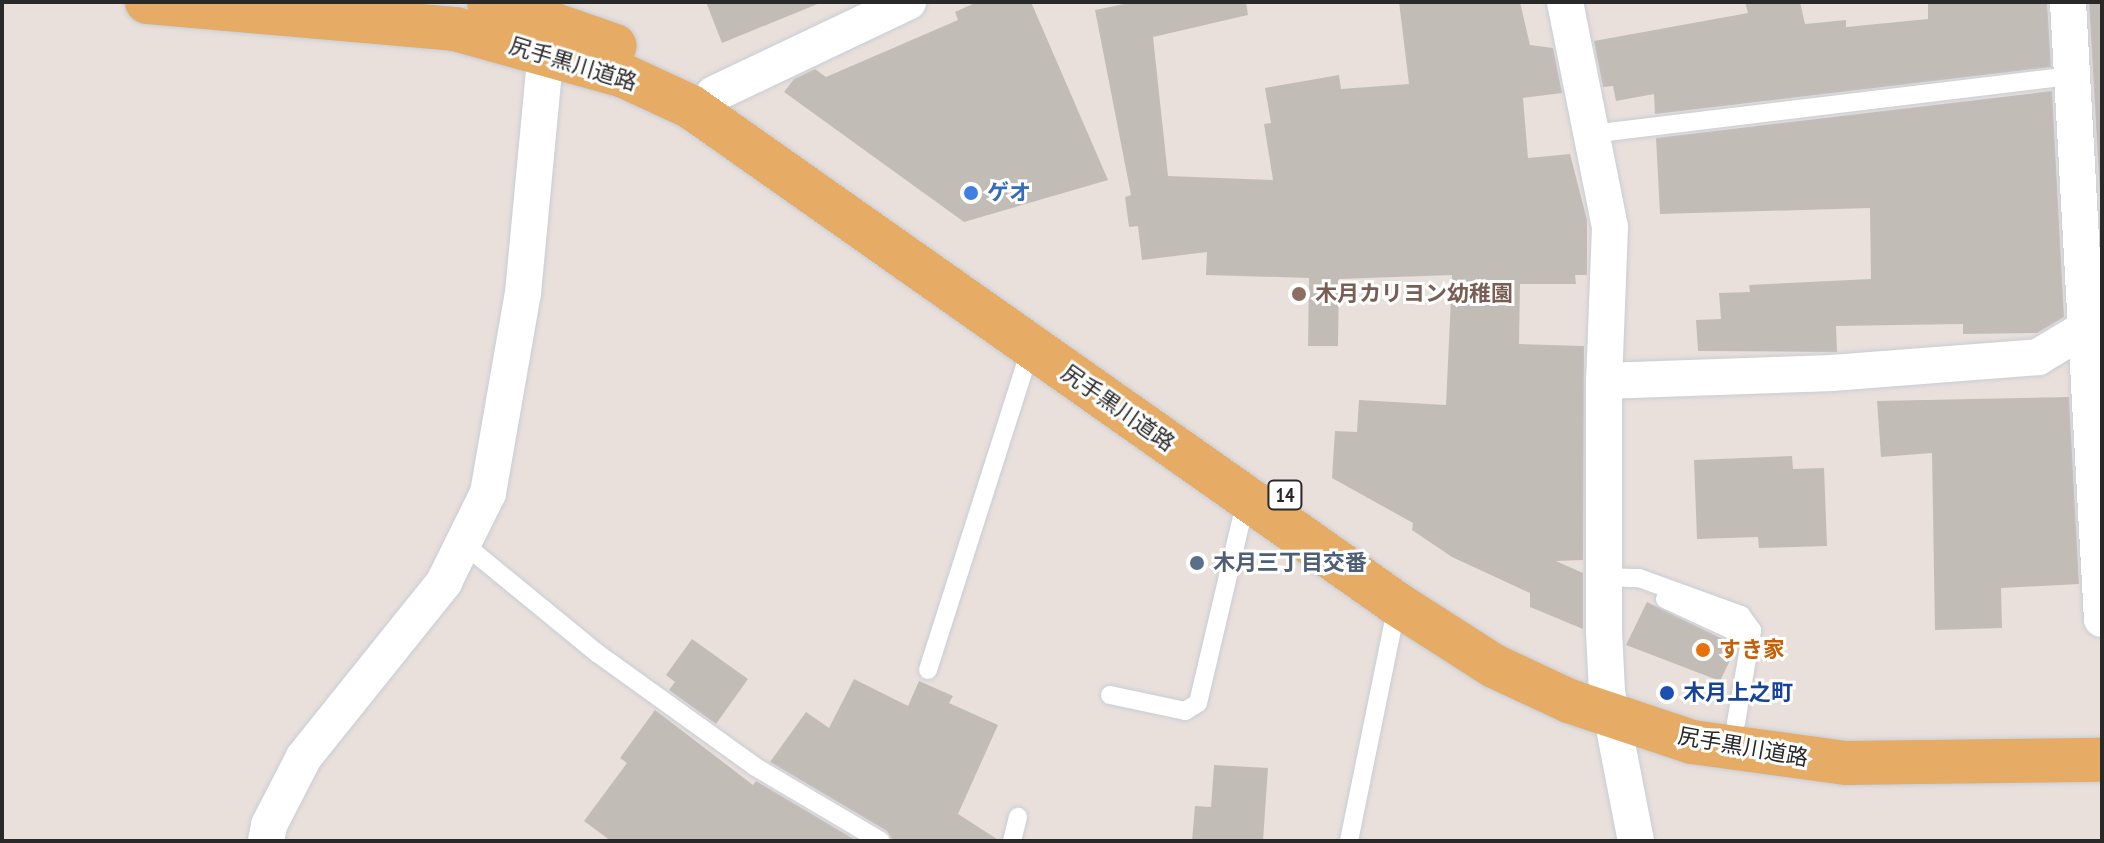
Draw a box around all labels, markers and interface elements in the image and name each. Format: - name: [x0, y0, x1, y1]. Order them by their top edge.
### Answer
- street label: 尻手黒川道路: [506, 32, 640, 96]
- place label: ゲオ: [987, 180, 1031, 206]
- marker: ゲオ: [962, 184, 980, 202]
- place label: 木月カリヨン幼稚園: [1315, 281, 1513, 307]
- marker: 木月カリヨン幼稚園: [1290, 285, 1308, 303]
- street label: 尻手黒川道路: [1056, 359, 1180, 457]
- road number: 14: [1267, 479, 1303, 511]
- place label: 木月三丁目交番: [1213, 550, 1367, 576]
- marker: 木月三丁目交番: [1188, 554, 1206, 572]
- place label: すき家: [1719, 637, 1785, 663]
- marker: すき家: [1694, 641, 1712, 659]
- place label: 木月上之町: [1683, 680, 1793, 706]
- marker: 木月上之町: [1658, 684, 1676, 702]
- street label: 尻手黒川道路: [1676, 723, 1810, 771]

